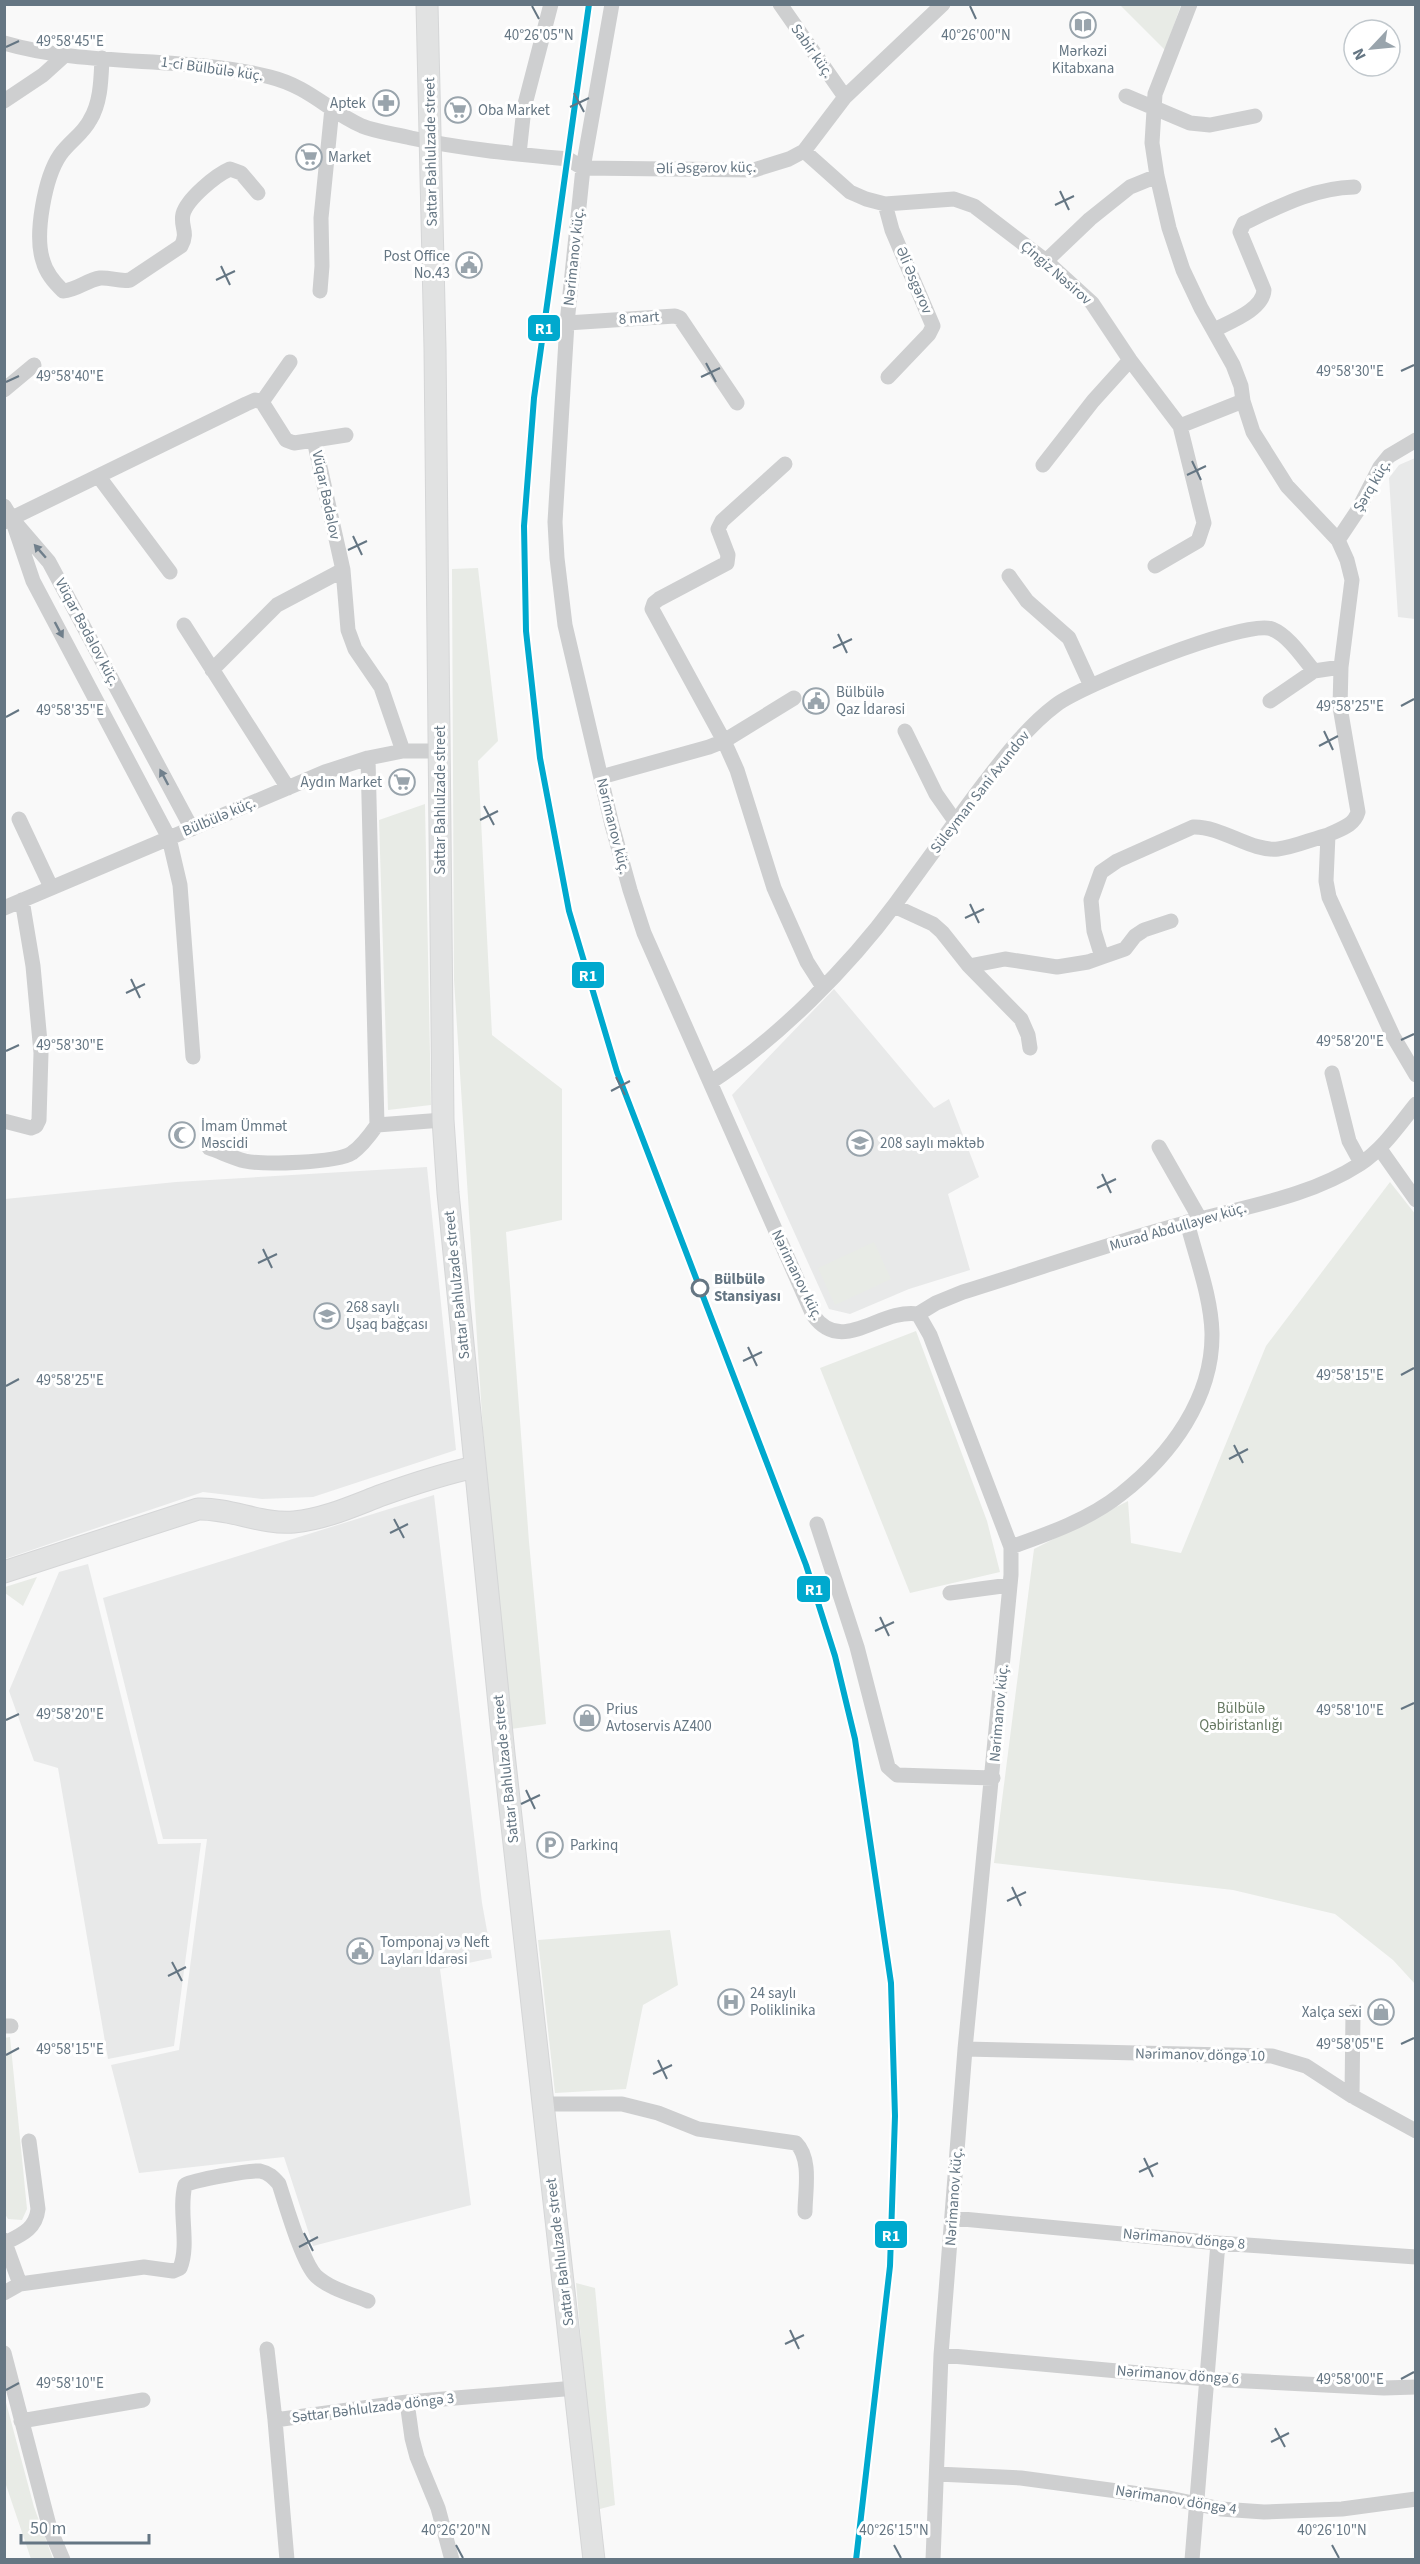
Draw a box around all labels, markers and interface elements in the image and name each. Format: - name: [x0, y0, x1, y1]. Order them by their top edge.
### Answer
- library icon: Mərkəzi Kitabxana: [1068, 10, 1098, 40]
- north arrow: [1342, 18, 1402, 78]
- street label: Sabir küç.: [786, 20, 838, 82]
- text: 40°26'05"N: [504, 25, 574, 46]
- text: 40°26'00"N: [941, 25, 1011, 46]
- text: 49°58'45"E: [36, 31, 104, 52]
- place label: Mərkəzi Kitabxana: [1052, 41, 1114, 79]
- text: N: [1347, 45, 1372, 64]
- street label: 1-ci Bülbülə küç.: [159, 51, 265, 87]
- street label: Sattar Bahlulzade street: [419, 77, 443, 227]
- pharmacy icon: Aptek: [371, 88, 401, 118]
- place label: Aptek: [330, 93, 367, 114]
- supermarket icon: Oba Market: [443, 95, 473, 125]
- place label: Oba Market: [478, 100, 550, 121]
- supermarket icon: Market: [294, 142, 324, 172]
- place label: Market: [328, 147, 371, 168]
- street label: Əli Əsgərov küç.: [656, 157, 756, 179]
- street label: Nərimanov küç.: [558, 207, 590, 307]
- street label: Çingiz Nəsirov: [1016, 236, 1096, 310]
- street label: Əli Əsgərov: [890, 243, 938, 317]
- place label: Post Office No.43: [383, 246, 450, 284]
- public building icon: Post Office No.43: [454, 250, 484, 280]
- street label: 8 mart: [618, 306, 660, 330]
- line badge: R1: [527, 314, 561, 342]
- text: R1: [535, 318, 553, 340]
- text: 49°58'30"E: [1316, 361, 1384, 382]
- text: 49°58'40"E: [36, 366, 104, 387]
- street label: Vüqar Bədəlov: [306, 449, 346, 541]
- street label: Şərq küç.: [1348, 456, 1396, 516]
- one-way arrow: [34, 544, 47, 559]
- street label: Vüqar Bədəlov küç.: [50, 574, 124, 690]
- one-way arrow: [54, 622, 64, 639]
- place label: Bülbülə Qaz İdarəsi: [836, 682, 905, 720]
- public building icon: Bülbülə Qaz İdarəsi: [801, 686, 831, 716]
- text: 49°58'25"E: [1316, 696, 1384, 717]
- text: 49°58'35"E: [36, 700, 104, 721]
- street label: Sattar Bahlulzade street: [430, 725, 451, 875]
- street label: Süleyman Sani Axundov: [925, 726, 1035, 858]
- supermarket icon: Aydın Market: [387, 767, 417, 797]
- one-way arrow: [159, 768, 169, 785]
- place label: Aydın Market: [301, 772, 382, 793]
- street label: Nərimanov küç.: [591, 776, 635, 876]
- street label: Bülbülə küç.: [179, 792, 259, 842]
- line badge: R1: [571, 961, 605, 989]
- text: R1: [579, 965, 597, 987]
- text: 49°58'20"E: [1316, 1031, 1384, 1052]
- text: 49°58'30"E: [36, 1035, 104, 1056]
- place label: İmam Ümmət Məscidi: [201, 1116, 287, 1154]
- mosque icon: İmam Ümmət Məscidi: [167, 1120, 197, 1150]
- school or university icon: 208 saylı məktəb: [845, 1128, 875, 1158]
- place label: 208 saylı məktəb: [880, 1133, 985, 1154]
- street label: Murad Abdullayev küç.: [1107, 1197, 1249, 1257]
- street label: Sattar Bahlulzade street: [439, 1210, 475, 1360]
- street label: Nərimanov küç.: [766, 1226, 828, 1324]
- place label: Bülbülə Stansiyası: [714, 1269, 781, 1307]
- marker: Bülbülə Stansiyası: [691, 1279, 709, 1297]
- place label: 268 saylı Uşaq bağçası: [346, 1297, 428, 1335]
- school or university icon: 268 saylı Uşaq bağçası: [312, 1301, 342, 1331]
- text: 49°58'15"E: [1316, 1365, 1384, 1386]
- text: 49°58'25"E: [36, 1370, 104, 1391]
- line badge: R1: [796, 1575, 831, 1603]
- text: R1: [805, 1579, 823, 1601]
- street label: Nərimanov küç.: [984, 1663, 1014, 1763]
- street label: Sattar Bahlulzade street: [488, 1694, 524, 1844]
- park label: Bülbülə Qəbiristanlığı: [1199, 1698, 1283, 1736]
- place label: Prius Avtoservis AZ400: [606, 1699, 712, 1737]
- text: 49°58'10"E: [1316, 1700, 1384, 1721]
- shop icon: Prius Avtoservis AZ400: [572, 1703, 602, 1733]
- text: 49°58'20"E: [36, 1704, 104, 1725]
- parking icon: Parkinq: [535, 1830, 565, 1860]
- place label: Parkinq: [570, 1835, 618, 1856]
- place label: Tomponaj vэ Neft Layları İdarəsi: [380, 1932, 489, 1970]
- public building icon: Tomponaj vэ Neft Layları İdarəsi: [345, 1936, 375, 1966]
- place label: 24 saylı Poliklinika: [750, 1983, 815, 2021]
- hospital icon: 24 saylı Poliklinika: [716, 1987, 746, 2017]
- shop icon: Xalça sexi: [1366, 1997, 1396, 2027]
- place label: Xalça sexi: [1302, 2002, 1362, 2023]
- text: 49°58'05"E: [1316, 2034, 1384, 2055]
- text: 49°58'15"E: [36, 2039, 104, 2060]
- street label: Nərimanov döngə 10: [1135, 2043, 1265, 2067]
- street label: Nərimanov küç.: [940, 2147, 968, 2247]
- street label: Sattar Bahlulzade street: [540, 2177, 580, 2327]
- line badge: R1: [874, 2220, 908, 2249]
- street label: Nərimanov döngə 8: [1122, 2223, 1246, 2255]
- text: R1: [882, 2225, 900, 2247]
- street label: Nərimanov döngə 6: [1116, 2360, 1240, 2390]
- text: 49°58'00"E: [1316, 2369, 1384, 2390]
- text: 49°58'10"E: [36, 2373, 104, 2394]
- street label: Səttar Bəhlulzadə döngə 3: [291, 2388, 455, 2428]
- street label: Nərimanov döngə 4: [1114, 2480, 1239, 2520]
- scale bar: [21, 2507, 148, 2545]
- text: 50 m: [30, 2516, 66, 2541]
- text: 40°26'20"N: [421, 2520, 491, 2541]
- text: 40°26'15"N: [859, 2520, 929, 2541]
- text: 40°26'10"N: [1297, 2520, 1367, 2541]

